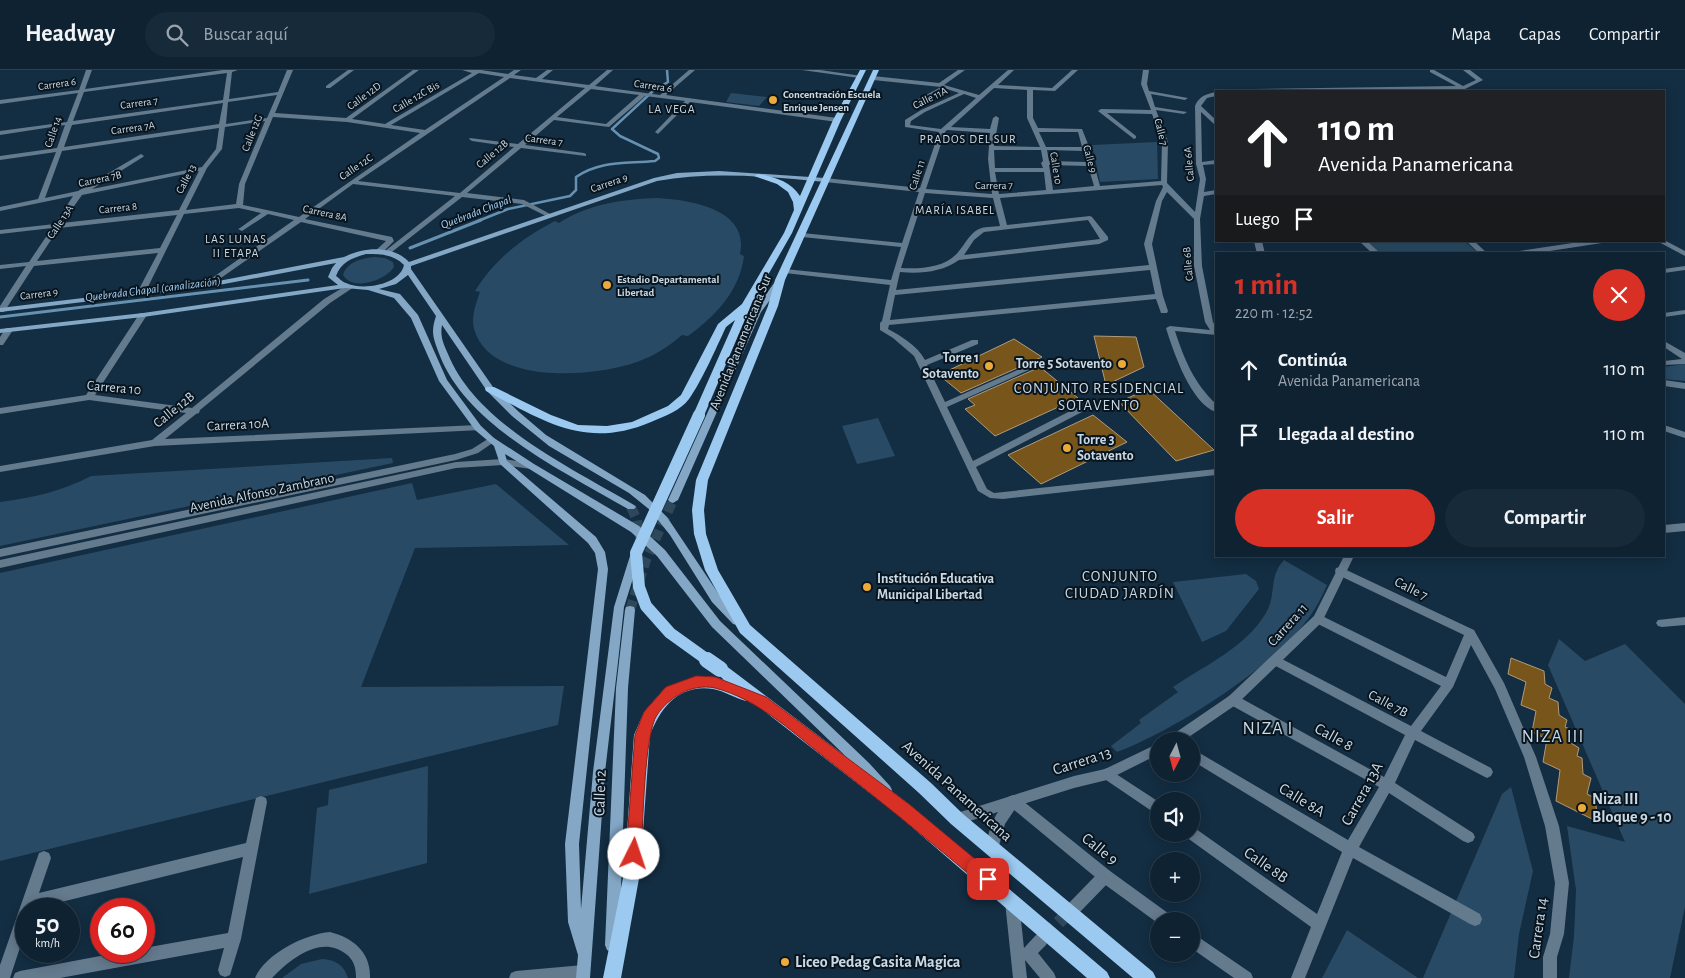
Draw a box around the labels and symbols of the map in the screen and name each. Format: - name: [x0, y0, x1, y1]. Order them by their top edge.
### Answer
- street label: Carrera 6: [37, 76, 77, 92]
- street label: Carrera 6: [633, 78, 673, 94]
- street label: Calle 12C Bis: [391, 79, 441, 115]
- street label: Calle 12D: [345, 80, 383, 112]
- street label: Calle 11A: [911, 85, 950, 111]
- place label: Concentración Escuela Enrique Jensen: [783, 89, 881, 113]
- marker: Concentración Escuela Enrique Jensen: [767, 94, 779, 106]
- street label: Carrera 7: [120, 95, 159, 111]
- district label: LA VEGA: [648, 103, 696, 115]
- street label: Calle 12G: [240, 113, 264, 153]
- street label: Calle 14: [43, 115, 63, 149]
- street label: Calle 7: [1152, 117, 1170, 147]
- street label: Carrera 7A: [110, 119, 156, 137]
- street label: Carrera 7: [525, 132, 564, 148]
- district label: PRADOS DEL SUR: [919, 133, 1017, 145]
- street label: Calle 12B: [474, 138, 510, 170]
- street label: Calle 9: [1081, 144, 1099, 174]
- street label: Calle 6A: [1182, 146, 1196, 182]
- street label: Calle 10: [1048, 151, 1064, 185]
- street label: Calle 12C: [337, 152, 375, 182]
- street label: Calle 11: [907, 159, 927, 191]
- street label: Calle 13: [174, 162, 198, 195]
- street label: Carrera 7B: [77, 169, 123, 189]
- street label: Carrera 9: [589, 172, 629, 194]
- street label: Carrera 7: [975, 180, 1013, 191]
- water label: Quebrada Chapal: [439, 193, 513, 232]
- street label: Carrera 8: [98, 201, 138, 215]
- street label: Calle 13A: [45, 203, 75, 241]
- street label: Carrera 8A: [302, 203, 349, 223]
- district label: MARÍA ISABEL: [915, 203, 995, 216]
- district label: LAS LUNAS II ETAPA: [205, 233, 267, 259]
- street label: Calle 6B: [1181, 246, 1195, 282]
- street label: Avenida Panamericana Sur: [707, 272, 775, 412]
- place label: Estadio Departamental Libertad: [617, 274, 720, 298]
- water label: Quebrada Chapal (canalización): [84, 275, 222, 304]
- marker: Estadio Departamental Libertad: [601, 279, 613, 291]
- street label: Carrera 9: [19, 286, 59, 302]
- place label: Torre 1 Sotavento: [922, 351, 979, 381]
- place label: Torre 5 Sotavento: [1016, 357, 1112, 371]
- marker: Torre 5 Sotavento: [1116, 358, 1128, 370]
- marker: Torre 1 Sotavento: [983, 360, 995, 372]
- street label: Carrera 10: [86, 379, 142, 397]
- district label: CONJUNTO RESIDENCIAL SOTAVENTO: [1014, 381, 1184, 413]
- street label: Calle 12B: [151, 389, 197, 431]
- street label: Carrera 10A: [206, 416, 270, 434]
- place label: Torre 3 Sotavento: [1077, 433, 1134, 463]
- marker: Torre 3 Sotavento: [1061, 442, 1073, 454]
- street label: Avenida Alfonso Zambrano: [189, 471, 336, 515]
- district label: CONJUNTO CIUDAD JARDÍN: [1065, 569, 1175, 601]
- place label: Institución Educativa Municipal Libertad: [877, 572, 995, 602]
- street label: Calle 7: [1392, 575, 1430, 603]
- marker: Institución Educativa Municipal Libertad: [861, 581, 873, 593]
- street label: Carrera 11: [1265, 601, 1311, 649]
- street label: Calle 7B: [1366, 688, 1410, 720]
- district label: NIZA I: [1243, 720, 1293, 738]
- street label: Calle 8: [1312, 720, 1356, 754]
- district label: NIZA III: [1522, 728, 1584, 746]
- north arrow: [1150, 732, 1200, 782]
- street label: Avenida Panamericana: [899, 738, 1015, 844]
- street label: Carrera 13: [1051, 744, 1113, 778]
- street label: Carrera 13A: [1338, 760, 1386, 828]
- street label: Calle 12: [591, 770, 609, 816]
- street label: Calle 8A: [1276, 780, 1328, 820]
- place label: Niza III Bloque 9 - 10: [1592, 791, 1672, 825]
- marker: Niza III Bloque 9 - 10: [1576, 802, 1588, 814]
- position arrow: [607, 827, 659, 879]
- street label: Calle 9: [1079, 830, 1121, 868]
- street label: Calle 8B: [1241, 844, 1291, 886]
- pin: [967, 858, 1009, 900]
- street label: Carrera 14: [1526, 896, 1550, 960]
- speed limit sign: 60: [90, 898, 155, 963]
- place label: Liceo Pedag Casita Magica: [795, 954, 961, 970]
- marker: Liceo Pedag Casita Magica: [779, 956, 791, 968]

